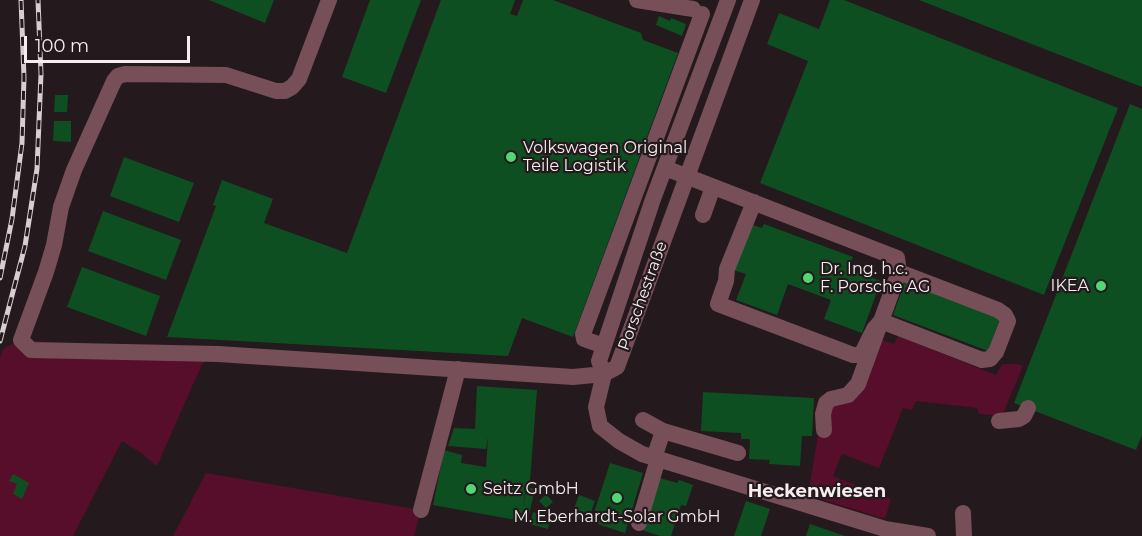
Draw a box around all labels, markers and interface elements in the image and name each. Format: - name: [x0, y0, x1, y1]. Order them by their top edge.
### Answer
- scale bar: [27, 24, 194, 62]
- text: 100 m: [35, 35, 89, 57]
- place label: Volkswagen Original Teile Logistik: [523, 138, 687, 176]
- marker: Volkswagen Original Teile Logistik: [504, 150, 518, 164]
- street label: Porschestraße: [614, 239, 672, 353]
- place label: Dr. Ing. h.c. F. Porsche AG: [820, 259, 930, 297]
- marker: Dr. Ing. h.c. F. Porsche AG: [801, 271, 815, 285]
- place label: IKEA: [1051, 276, 1089, 296]
- marker: IKEA: [1094, 279, 1108, 293]
- place label: Seitz GmbH: [483, 479, 579, 499]
- district label: Heckenwiesen: [748, 481, 886, 503]
- marker: Seitz GmbH: [464, 482, 478, 496]
- marker: M. Eberhardt-Solar GmbH: [610, 491, 624, 505]
- place label: M. Eberhardt-Solar GmbH: [513, 507, 721, 527]

